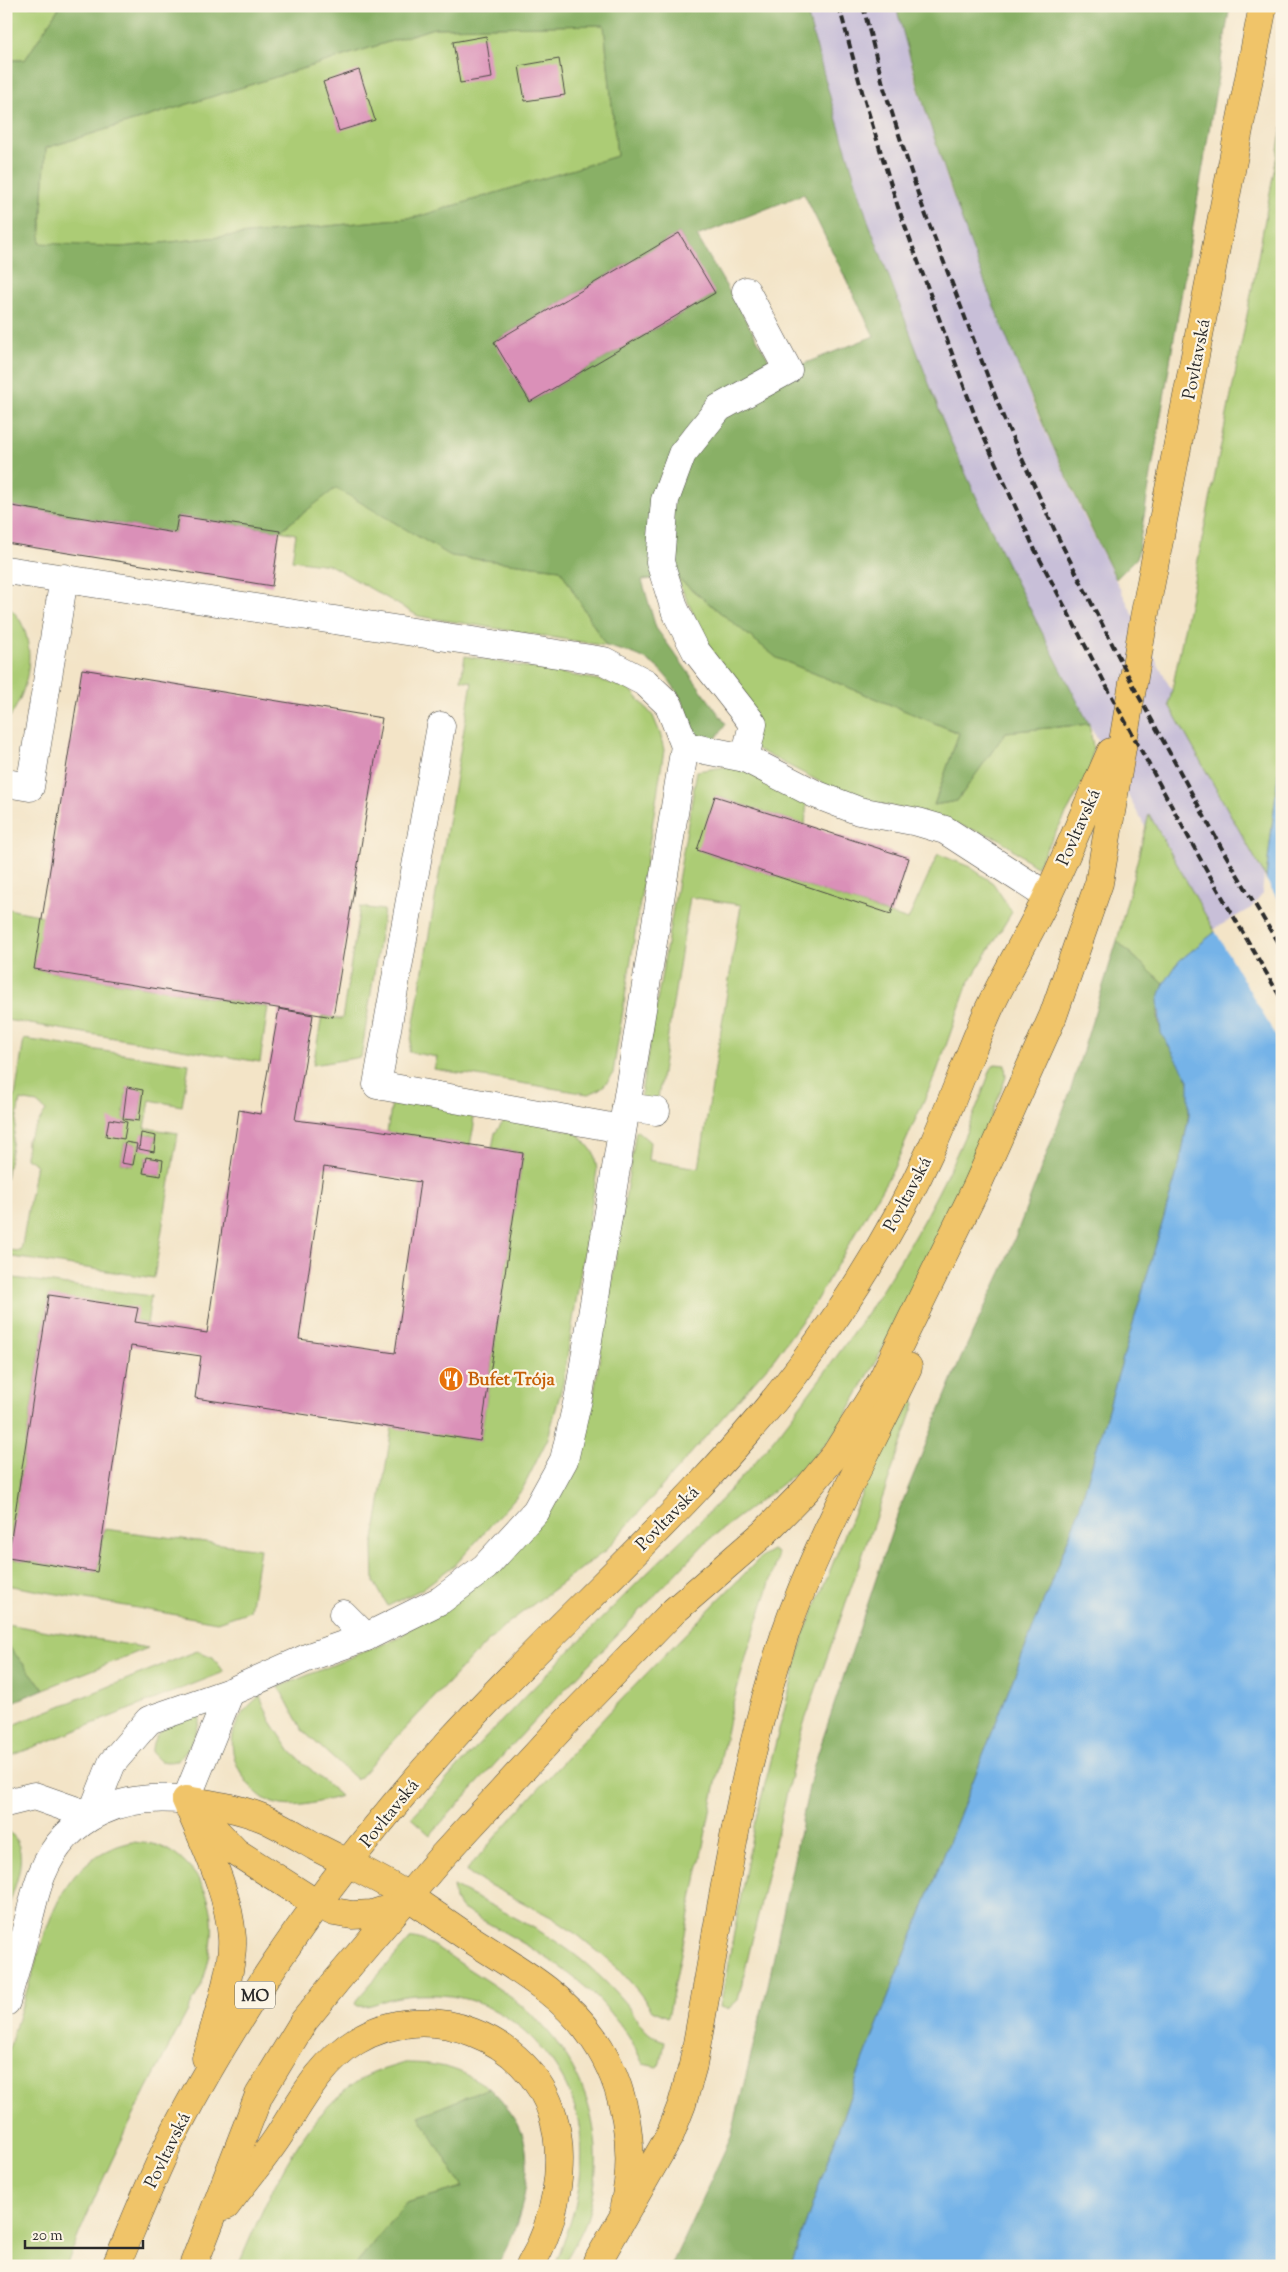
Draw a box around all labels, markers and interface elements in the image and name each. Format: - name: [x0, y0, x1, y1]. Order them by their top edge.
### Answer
- street label: Povltavská: [1177, 317, 1219, 402]
- street label: Povltavská: [1051, 785, 1108, 870]
- street label: Povltavská: [878, 1153, 939, 1237]
- restaurant icon: Bufet Trója: [438, 1366, 464, 1392]
- place label: Bufet Trója: [468, 1368, 555, 1394]
- street label: Povltavská: [631, 1481, 706, 1558]
- street label: Povltavská: [355, 1774, 426, 1854]
- road number: MO: [235, 1982, 275, 2008]
- street label: Povltavská: [139, 2108, 198, 2193]
- scale bar: [25, 2217, 142, 2249]
- text: 20 m: [32, 2226, 63, 2247]

